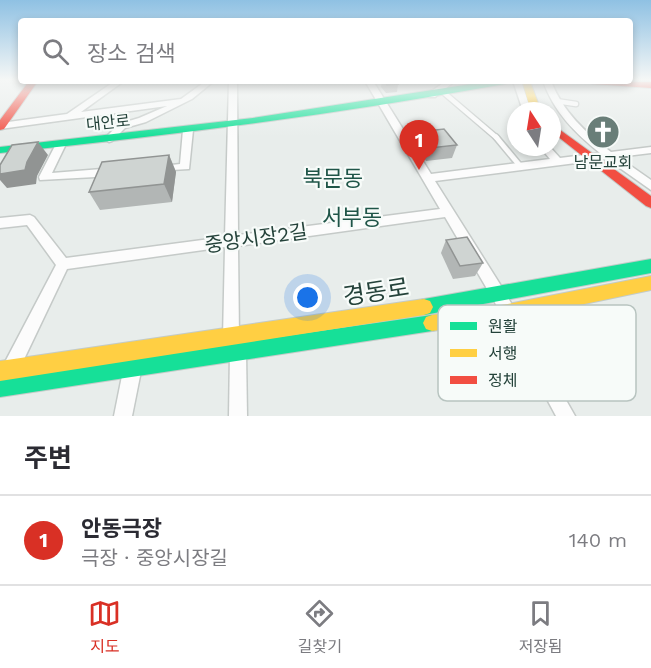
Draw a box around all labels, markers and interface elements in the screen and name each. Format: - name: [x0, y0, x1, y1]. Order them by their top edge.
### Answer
- search box: [18, 18, 633, 84]
- icon: search: [39, 35, 72, 68]
- text: 장소 검색: [87, 41, 175, 66]
- north arrow: [507, 102, 561, 156]
- street label: 대안로: [85, 111, 131, 134]
- church icon: 남문교회: [585, 114, 621, 150]
- pin: 1: [400, 120, 438, 170]
- place label: 남문교회: [574, 153, 632, 172]
- district label: 북문동: [303, 166, 363, 191]
- district label: 서부동: [322, 205, 382, 230]
- street label: 중앙시장2길: [203, 219, 309, 257]
- street label: 경동로: [341, 273, 411, 311]
- your location: [293, 283, 322, 312]
- legend: [438, 305, 636, 401]
- text: 원활: [488, 317, 518, 336]
- text: 서행: [488, 344, 517, 363]
- text: 정체: [488, 371, 517, 390]
- text: 주변: [24, 443, 72, 473]
- text: 안동극장: [81, 516, 162, 541]
- text: 1: [39, 528, 48, 552]
- text: 140 m: [569, 528, 627, 552]
- text: 극장 · 중앙시장길: [81, 546, 228, 570]
- tab: 지도: [88, 597, 121, 657]
- tab: 길찾기: [298, 597, 342, 657]
- tab: 저장됨: [519, 597, 563, 657]

